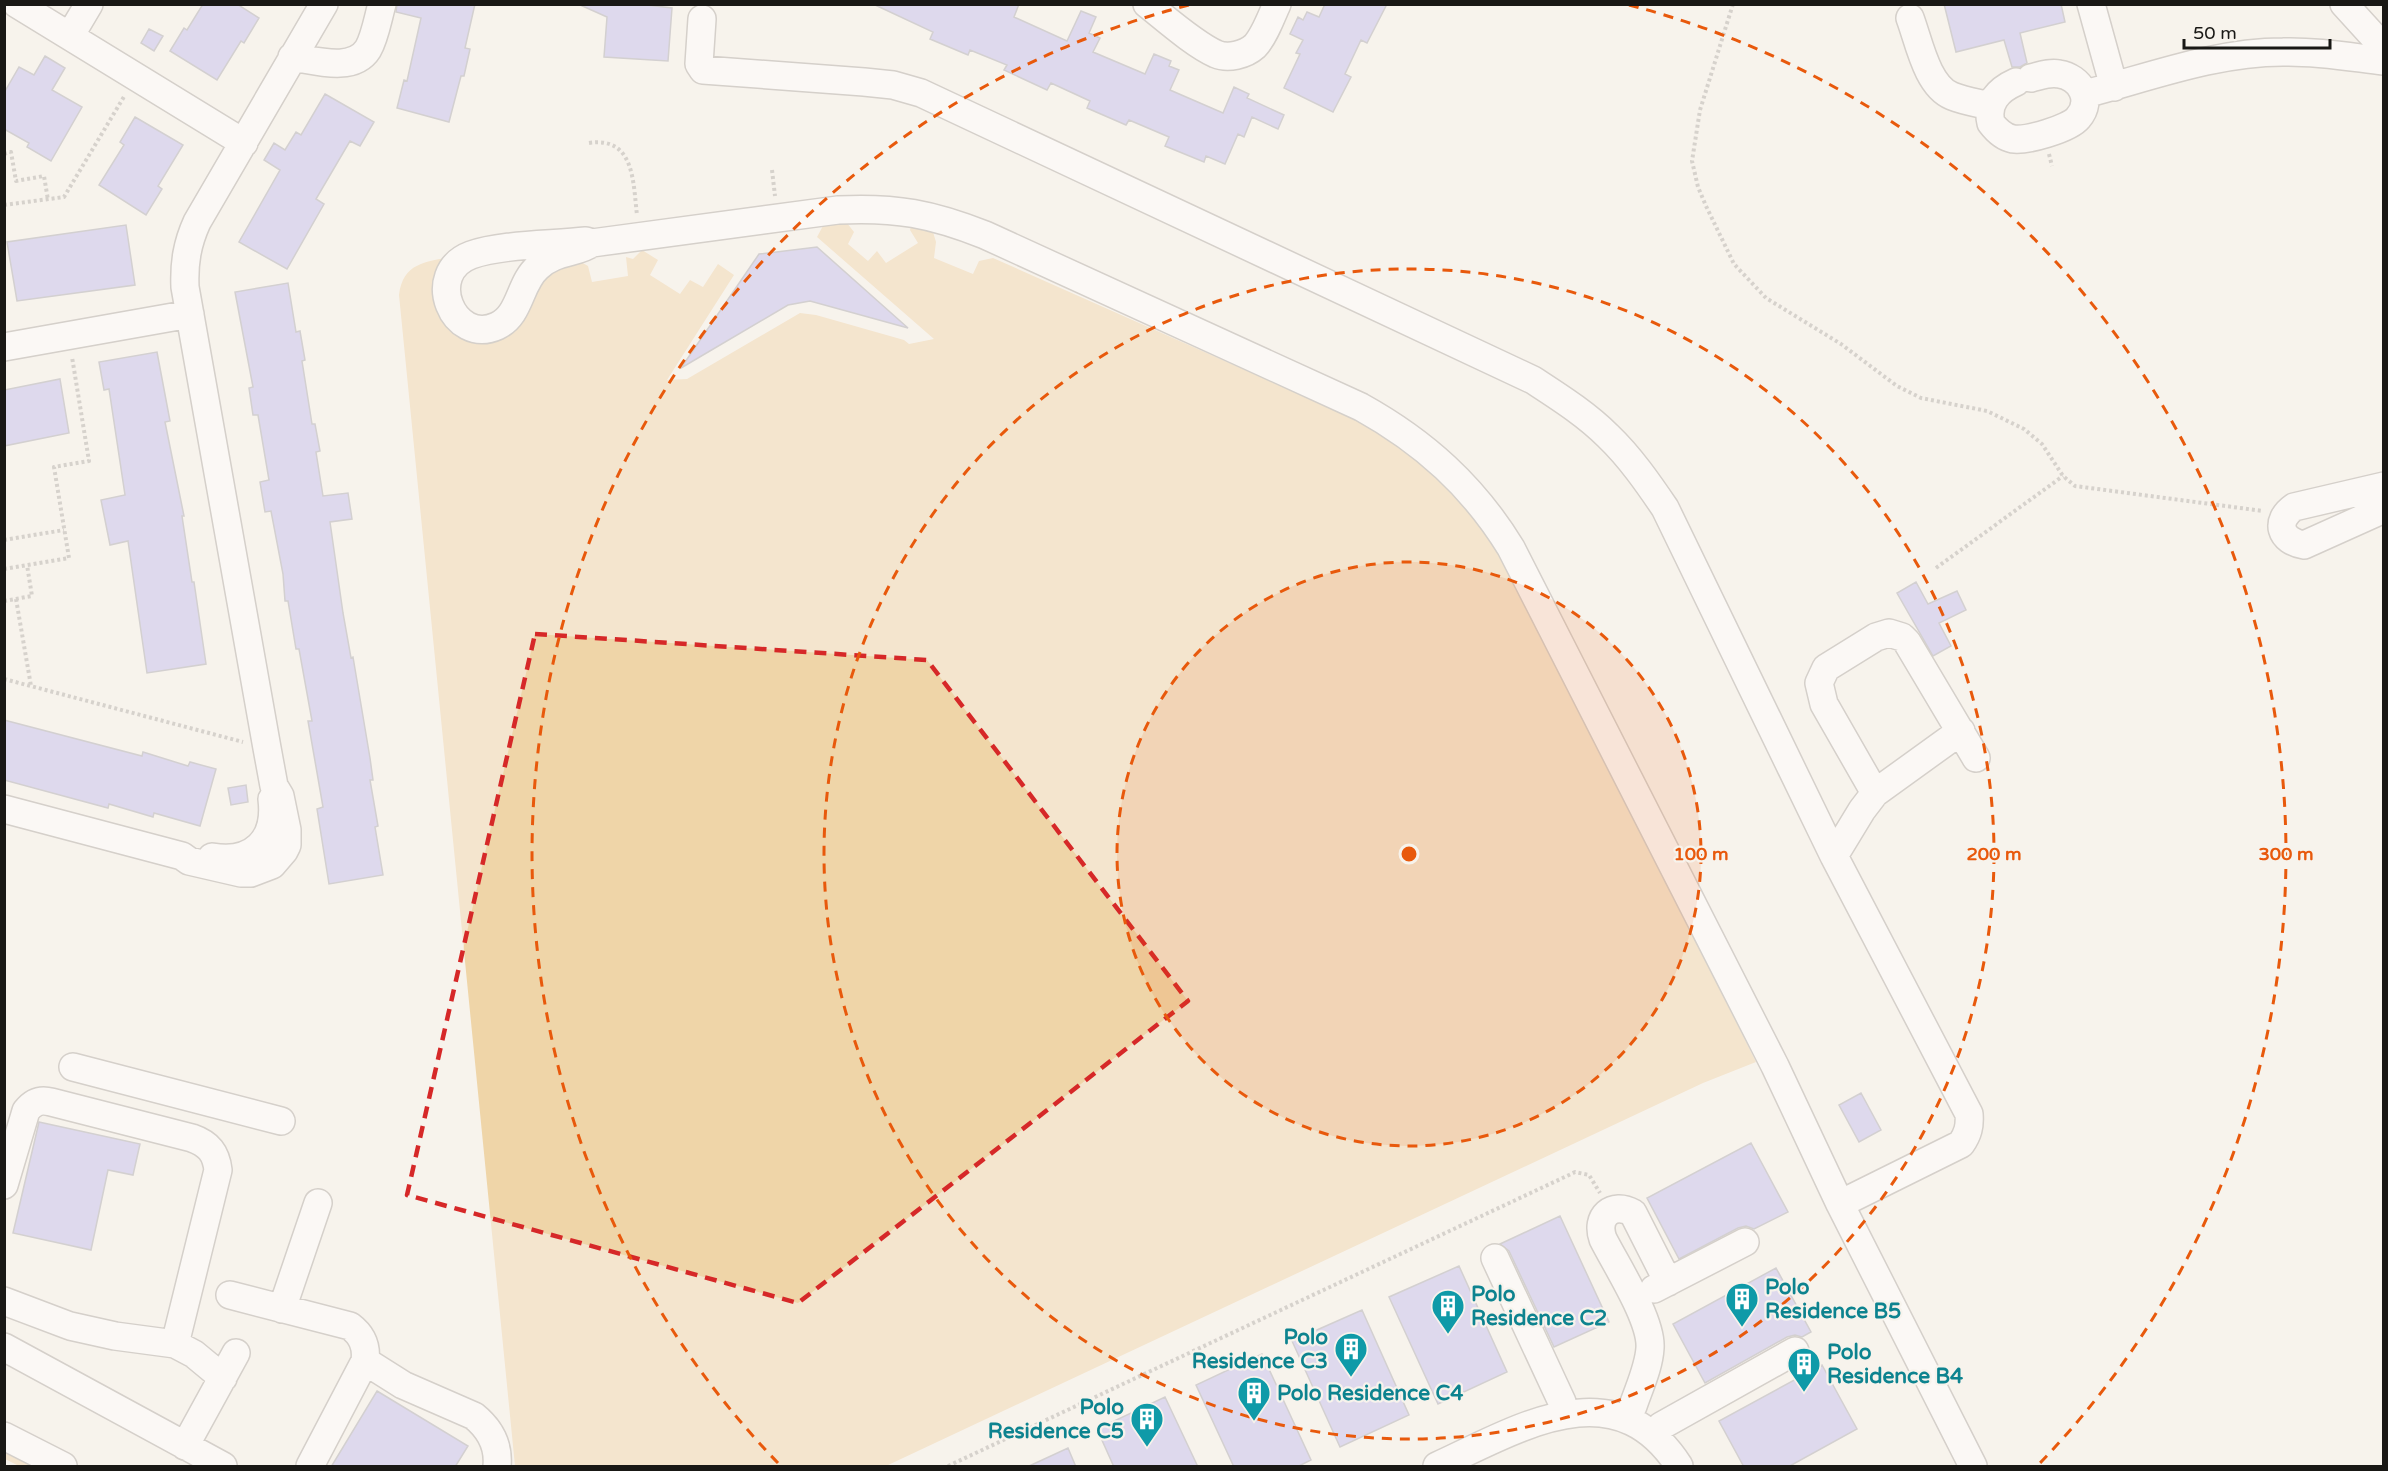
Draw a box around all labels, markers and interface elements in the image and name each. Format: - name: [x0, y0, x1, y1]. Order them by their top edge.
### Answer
- scale bar: [2184, 12, 2330, 50]
- text: 50 m: [2193, 22, 2237, 44]
- text: 100 m: [1673, 843, 1729, 865]
- text: 200 m: [1966, 843, 2022, 865]
- text: 300 m: [2258, 843, 2314, 865]
- centre of rings: [1399, 844, 1419, 864]
- place label: Polo Residence B5: [1765, 1275, 1901, 1324]
- building icon: Polo Residence B5: [1724, 1281, 1760, 1328]
- place label: Polo Residence C2: [1471, 1282, 1607, 1331]
- building icon: Polo Residence C2: [1430, 1288, 1466, 1335]
- place label: Polo Residence C3: [1192, 1325, 1328, 1374]
- building icon: Polo Residence C3: [1333, 1331, 1369, 1378]
- place label: Polo Residence B4: [1827, 1340, 1963, 1389]
- building icon: Polo Residence B4: [1786, 1346, 1822, 1393]
- building icon: Polo Residence C4: [1236, 1375, 1272, 1422]
- place label: Polo Residence C4: [1277, 1381, 1463, 1406]
- place label: Polo Residence C5: [988, 1395, 1124, 1444]
- building icon: Polo Residence C5: [1129, 1401, 1165, 1448]

